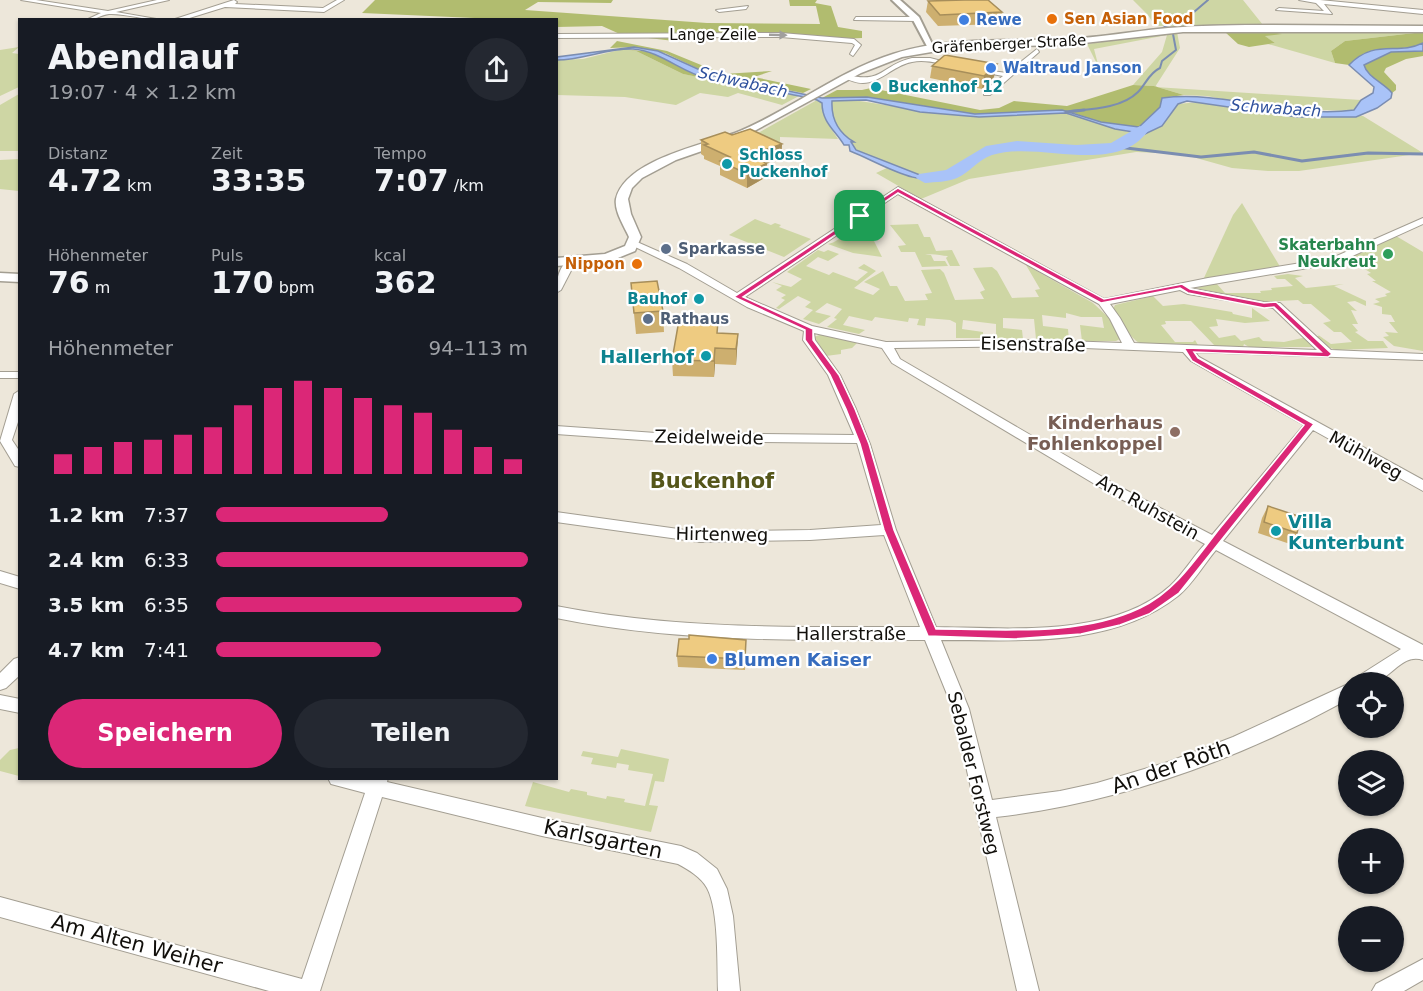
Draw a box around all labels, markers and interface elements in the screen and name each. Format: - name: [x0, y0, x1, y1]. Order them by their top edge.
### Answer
- place label: Sen Asian Food: [1064, 10, 1194, 28]
- place label: Rewe: [976, 11, 1022, 29]
- marker: Sen Asian Food: [1045, 12, 1059, 26]
- marker: Rewe: [957, 13, 971, 27]
- street label: Lange Zeile: [669, 26, 757, 44]
- one-way arrow: [768, 31, 787, 40]
- street label: Gräfenberger Straße: [931, 31, 1087, 57]
- text: Abendlauf: [48, 38, 238, 77]
- button: share: [465, 38, 528, 101]
- place label: Waltraud Janson: [1003, 59, 1142, 77]
- marker: Waltraud Janson: [984, 61, 998, 75]
- water label: Schwabach: [697, 63, 789, 101]
- place label: Buckenhof 12: [888, 78, 1003, 96]
- text: 19:07 · 4 × 1.2 km: [48, 80, 236, 104]
- marker: Buckenhof 12: [869, 80, 883, 94]
- water label: Schwabach: [1230, 95, 1322, 121]
- text: Distanz: [48, 144, 108, 163]
- text: Zeit: [211, 144, 243, 163]
- text: Tempo: [374, 144, 426, 163]
- place label: Schloss Puckenhof: [739, 146, 828, 181]
- marker: Schloss Puckenhof: [720, 157, 734, 171]
- text: 4.72: [48, 163, 122, 198]
- text: 33:35: [211, 163, 307, 198]
- text: 7:07: [374, 163, 449, 198]
- text: km: [122, 176, 152, 195]
- text: /km: [449, 176, 484, 195]
- pin: [834, 190, 885, 241]
- icon: arrive: [843, 199, 876, 232]
- place label: Skaterbahn Neukreut: [1278, 236, 1376, 271]
- place label: Sparkasse: [678, 240, 765, 258]
- marker: Sparkasse: [659, 242, 673, 256]
- text: Höhenmeter: [48, 246, 148, 265]
- text: Puls: [211, 246, 243, 265]
- text: kcal: [374, 246, 406, 265]
- marker: Skaterbahn Neukreut: [1381, 247, 1395, 261]
- place label: Nippon: [565, 255, 625, 273]
- marker: Nippon: [630, 257, 644, 271]
- text: 76: [48, 265, 90, 300]
- text: 170: [211, 265, 274, 300]
- text: 362: [374, 265, 437, 300]
- text: m: [90, 278, 110, 297]
- text: bpm: [274, 278, 315, 297]
- place label: Bauhof: [627, 290, 687, 308]
- marker: Bauhof: [692, 292, 706, 306]
- place label: Rathaus: [660, 310, 729, 328]
- marker: Rathaus: [641, 312, 655, 326]
- street label: Eisenstraße: [980, 333, 1086, 355]
- text: Höhenmeter: [48, 336, 173, 360]
- text: 94–113 m: [429, 336, 528, 360]
- place label: Hallerhof: [600, 346, 694, 367]
- marker: Hallerhof: [699, 349, 713, 363]
- place label: Kinderhaus Fohlenkoppel: [1027, 412, 1163, 454]
- marker: Kinderhaus Fohlenkoppel: [1168, 425, 1182, 439]
- street label: Zeidelweide: [654, 426, 764, 448]
- street label: Mühlweg: [1326, 426, 1406, 484]
- district label: Buckenhof: [650, 469, 775, 493]
- street label: Am Ruhstein: [1093, 470, 1203, 544]
- text: 1.2 km: [48, 503, 125, 527]
- text: 7:37: [144, 503, 189, 527]
- place label: Villa Kunterbunt: [1288, 511, 1404, 553]
- street label: Hirtenweg: [675, 523, 769, 545]
- marker: Villa Kunterbunt: [1269, 524, 1283, 538]
- text: 2.4 km: [48, 548, 125, 572]
- text: 6:33: [144, 548, 189, 572]
- text: 3.5 km: [48, 593, 125, 617]
- text: 6:35: [144, 593, 189, 617]
- street label: Hallerstraße: [796, 623, 906, 644]
- text: 4.7 km: [48, 638, 125, 662]
- text: 7:41: [144, 638, 189, 662]
- place label: Blumen Kaiser: [724, 649, 871, 670]
- marker: Blumen Kaiser: [705, 652, 719, 666]
- map controls: [1338, 672, 1404, 972]
- button: locate: [1338, 672, 1404, 738]
- street label: Sebalder Forstweg: [944, 689, 1004, 857]
- button: Speichern: [48, 699, 282, 768]
- button: Teilen: [294, 699, 528, 768]
- street label: An der Röth: [1108, 735, 1234, 799]
- button: layers: [1338, 750, 1404, 816]
- street label: Karlsgarten: [541, 815, 665, 863]
- button: +: [1338, 828, 1404, 894]
- button: −: [1338, 906, 1404, 972]
- street label: Am Alten Weiher: [49, 910, 225, 978]

